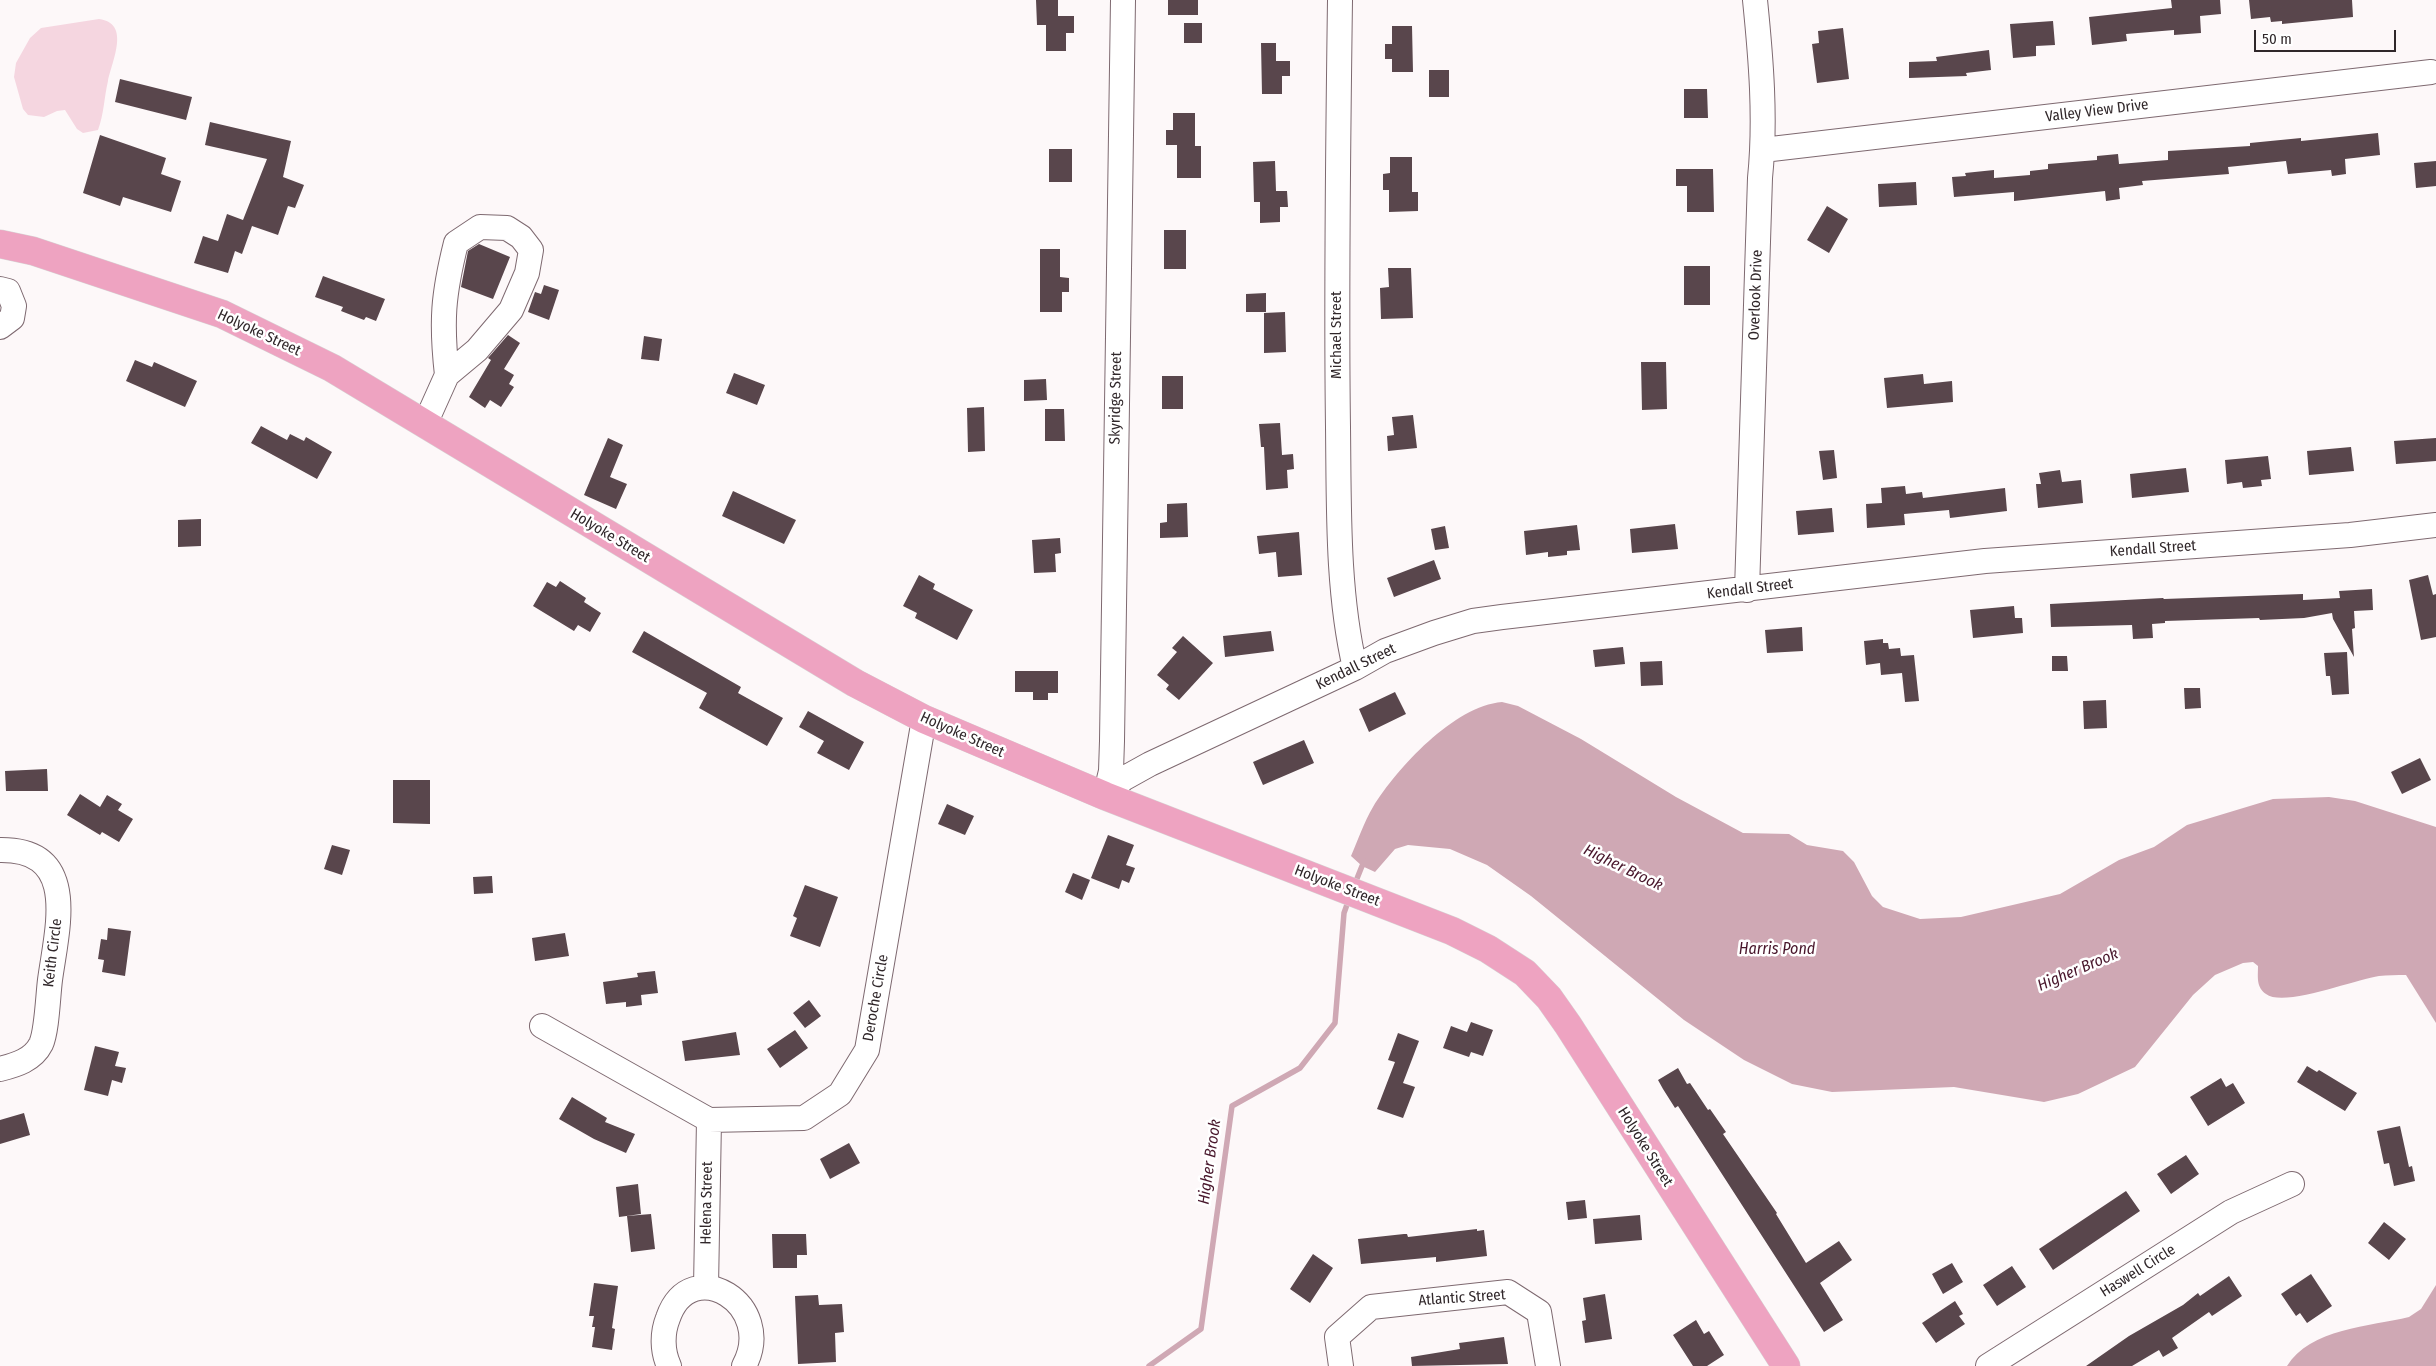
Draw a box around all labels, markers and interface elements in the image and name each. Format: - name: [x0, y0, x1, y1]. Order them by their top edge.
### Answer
- scale bar: [2256, 20, 2398, 52]
- text: 50 m: [2262, 30, 2292, 48]
- street label: Valley View Drive: [2045, 96, 2149, 126]
- street label: Overlook Drive: [1745, 249, 1767, 341]
- street label: Michael Street: [1328, 291, 1346, 379]
- street label: Holyoke Street: [214, 306, 304, 360]
- street label: Skyridge Street: [1106, 351, 1126, 445]
- street label: Holyoke Street: [567, 505, 653, 567]
- street label: Kendall Street: [2109, 537, 2197, 561]
- street label: Kendall Street: [1706, 575, 1794, 603]
- street label: Kendall Street: [1313, 640, 1399, 694]
- street label: Holyoke Street: [917, 708, 1007, 762]
- water label: Higher Brook: [1580, 841, 1666, 895]
- street label: Holyoke Street: [1292, 861, 1382, 911]
- street label: Keith Circle: [40, 918, 66, 988]
- water label: Harris Pond: [1739, 940, 1815, 960]
- water label: Higher Brook: [2035, 944, 2121, 996]
- street label: Deroche Circle: [859, 953, 893, 1043]
- street label: Holyoke Street: [1614, 1104, 1676, 1190]
- water label: Higher Brook: [1195, 1118, 1225, 1206]
- street label: Helena Street: [697, 1161, 717, 1245]
- street label: Haswell Circle: [2097, 1241, 2179, 1301]
- street label: Atlantic Street: [1418, 1286, 1506, 1310]

